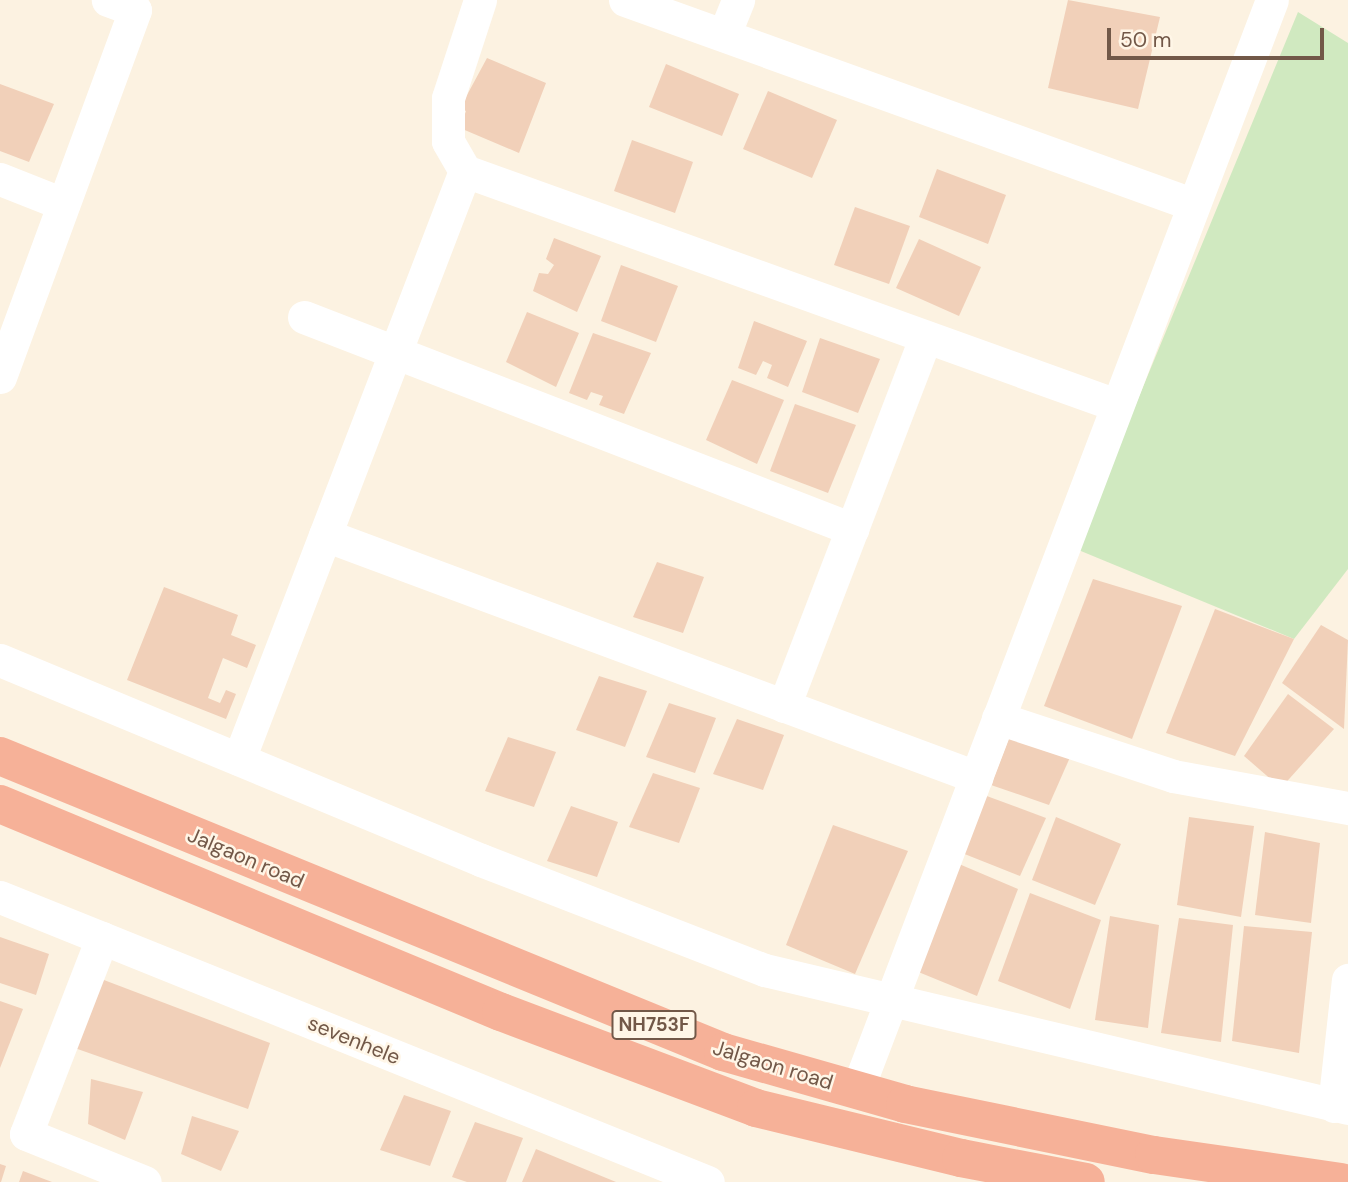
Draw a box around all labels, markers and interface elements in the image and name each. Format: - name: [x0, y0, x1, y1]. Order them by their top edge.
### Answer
- scale bar: [1110, 14, 1327, 58]
- text: 50 m: [1120, 26, 1171, 54]
- street label: Jalgaon road: [184, 822, 308, 894]
- road number: NH753F: [610, 1009, 698, 1040]
- street label: sevenhele: [304, 1010, 404, 1070]
- street label: Jalgaon road: [710, 1035, 836, 1095]

